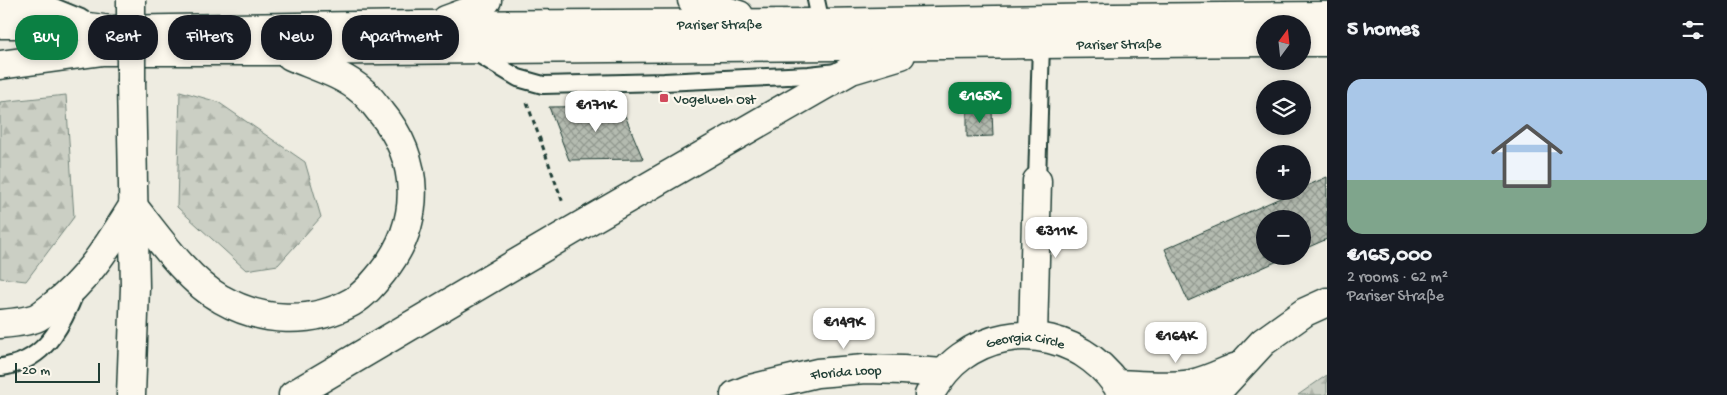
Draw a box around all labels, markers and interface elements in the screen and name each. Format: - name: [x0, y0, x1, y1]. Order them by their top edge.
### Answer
- chip: Buy: [15, 15, 78, 60]
- chip: Rent: [88, 15, 158, 60]
- chip: Filters: [168, 15, 251, 60]
- chip: New: [261, 15, 332, 60]
- chip: Apartment: [342, 15, 459, 60]
- north arrow: [1256, 15, 1311, 70]
- map controls: [1256, 15, 1311, 265]
- icon: filters: [1679, 16, 1707, 44]
- street label: Pariser Straße: [676, 17, 763, 35]
- text: 5 homes: [1347, 18, 1419, 43]
- street label: Pariser Straße: [1075, 37, 1162, 55]
- button: layers: [1256, 80, 1311, 135]
- pin: €165K: [945, 82, 1015, 124]
- text: €165K: [959, 88, 1001, 107]
- pin: €171K: [561, 90, 631, 133]
- marker: Vogelweh Ost: [658, 92, 670, 104]
- place label: Vogelweh Ost: [673, 92, 757, 109]
- text: €171K: [576, 97, 616, 116]
- icon: home: [1482, 111, 1572, 201]
- button: +: [1256, 145, 1311, 200]
- button: −: [1256, 210, 1311, 265]
- pin: €311K: [1021, 216, 1091, 259]
- text: €311K: [1036, 223, 1076, 242]
- text: €165,000: [1347, 244, 1432, 269]
- text: 2 rooms · 62 m²: [1347, 269, 1448, 288]
- text: Pariser Straße: [1347, 288, 1444, 307]
- pin: €149K: [809, 308, 879, 350]
- text: €149K: [824, 314, 864, 333]
- pin: €164K: [1141, 322, 1211, 364]
- text: €164K: [1156, 328, 1196, 347]
- street label: Georgia Circle: [984, 330, 1068, 355]
- scale bar: [15, 360, 100, 383]
- text: 20 m: [22, 363, 50, 380]
- street label: Florida Loop: [808, 363, 882, 386]

